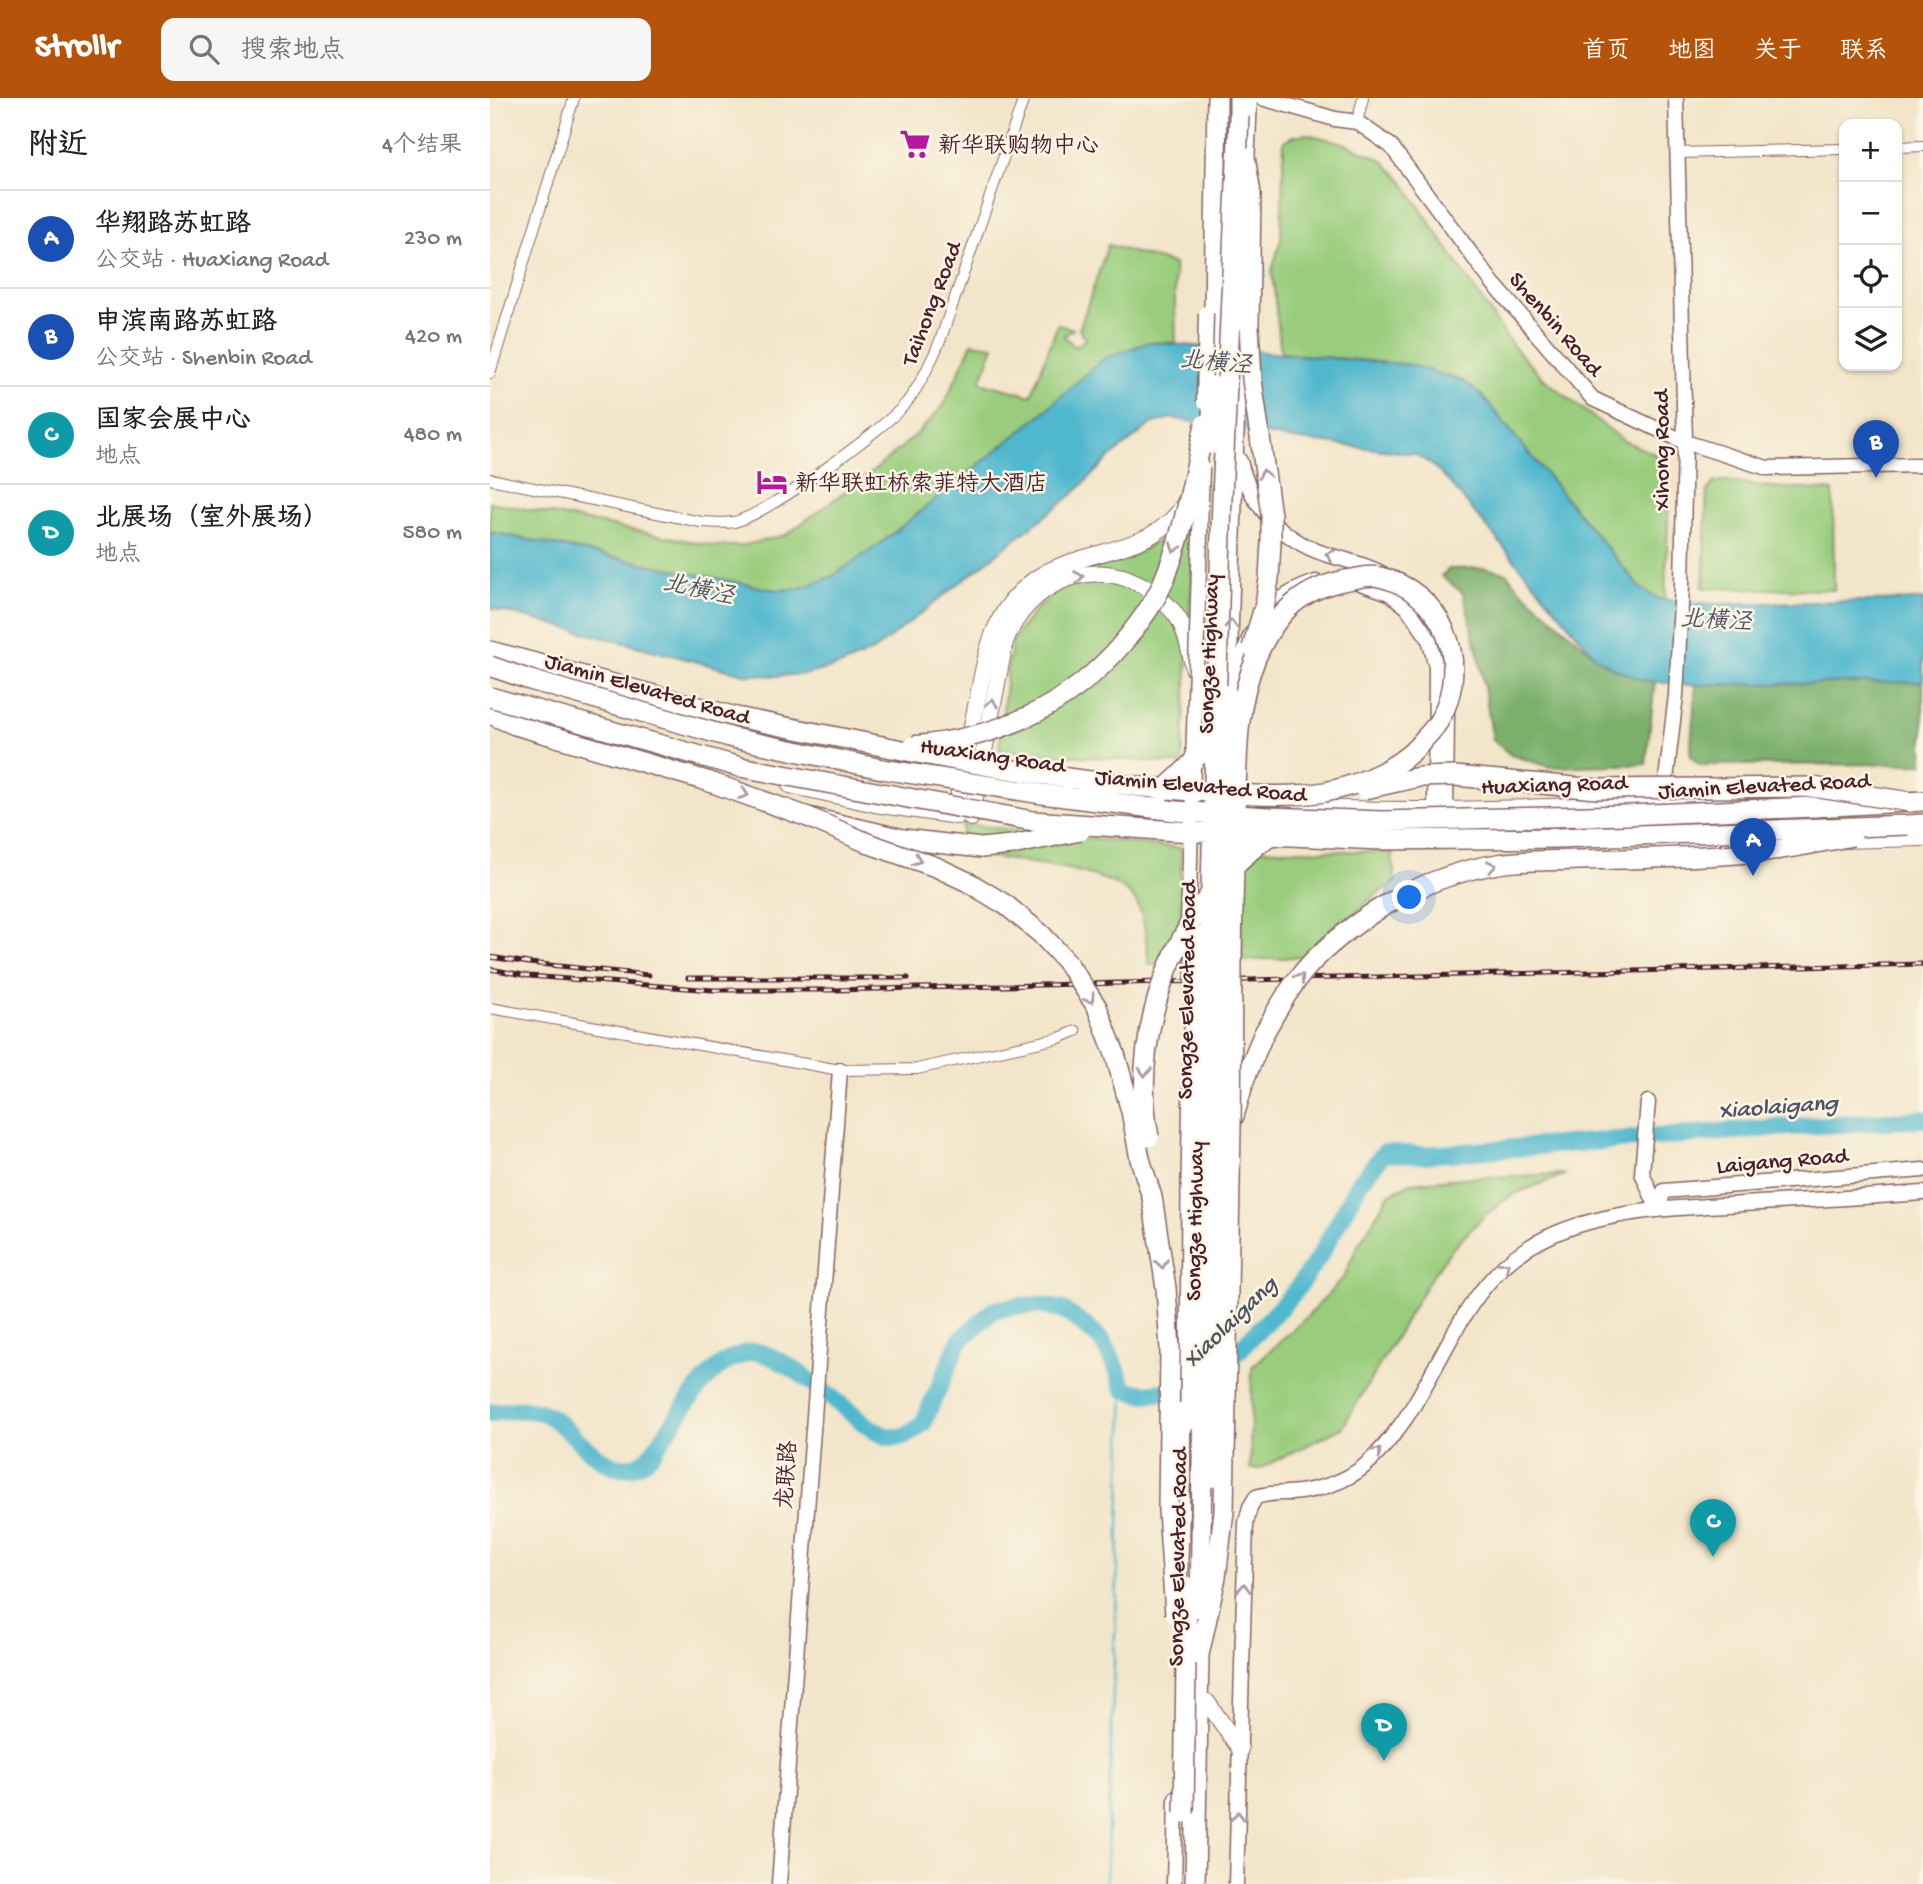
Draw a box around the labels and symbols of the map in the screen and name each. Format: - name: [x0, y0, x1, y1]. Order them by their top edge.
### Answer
- supermarket icon: 新华联购物中心: [898, 127, 932, 161]
- place label: 新华联购物中心: [938, 133, 1099, 161]
- street label: Taihong Road: [897, 237, 970, 372]
- street label: Shenbin Road: [1502, 268, 1608, 384]
- water label: 北横泾: [1179, 346, 1254, 382]
- street label: Xihong Road: [1650, 388, 1677, 512]
- pin: B: [1853, 420, 1899, 478]
- hotel icon: 新华联虹桥索菲特大酒店: [755, 465, 789, 499]
- one-way arrow: [1257, 468, 1272, 480]
- place label: 新华联虹桥索菲特大酒店: [795, 470, 1048, 499]
- one-way arrow: [1169, 541, 1183, 553]
- one-way arrow: [1324, 549, 1337, 563]
- water label: 北横泾: [660, 569, 738, 613]
- one-way arrow: [1073, 570, 1085, 585]
- street label: Songze Highway: [1194, 574, 1227, 734]
- water label: 北横泾: [1679, 605, 1754, 639]
- one-way arrow: [1223, 618, 1239, 629]
- street label: Jiamin Elevated Road: [541, 648, 754, 733]
- one-way arrow: [984, 697, 999, 709]
- street label: Huaxiang Road: [918, 734, 1068, 781]
- street label: Jiamin Elevated Road: [1094, 765, 1309, 810]
- street label: Jiamin Elevated Road: [1658, 768, 1872, 807]
- street label: Huaxiang Road: [1481, 770, 1629, 803]
- one-way arrow: [737, 786, 750, 800]
- pin: A: [1730, 818, 1776, 876]
- one-way arrow: [910, 852, 922, 866]
- one-way arrow: [1486, 859, 1498, 874]
- street label: Songze Elevated Road: [1173, 879, 1204, 1100]
- your location: [1392, 880, 1426, 914]
- one-way arrow: [1292, 974, 1304, 987]
- one-way arrow: [1082, 991, 1095, 1004]
- one-way arrow: [1138, 1067, 1153, 1078]
- water label: Xiaolaigang: [1718, 1090, 1840, 1127]
- street label: Songze Highway: [1182, 1141, 1211, 1301]
- street label: Laigang Road: [1716, 1143, 1851, 1182]
- one-way arrow: [1154, 1258, 1169, 1270]
- one-way arrow: [1497, 1262, 1510, 1274]
- water label: Xiaolaigang: [1178, 1271, 1285, 1375]
- street label: 龙联路: [772, 1440, 804, 1511]
- street label: Songze Elevated Road: [1164, 1446, 1195, 1667]
- one-way arrow: [1369, 1447, 1382, 1460]
- pin: C: [1690, 1499, 1736, 1557]
- one-way arrow: [1236, 1583, 1252, 1593]
- pin: D: [1361, 1703, 1407, 1761]
- one-way arrow: [1230, 1810, 1246, 1821]

